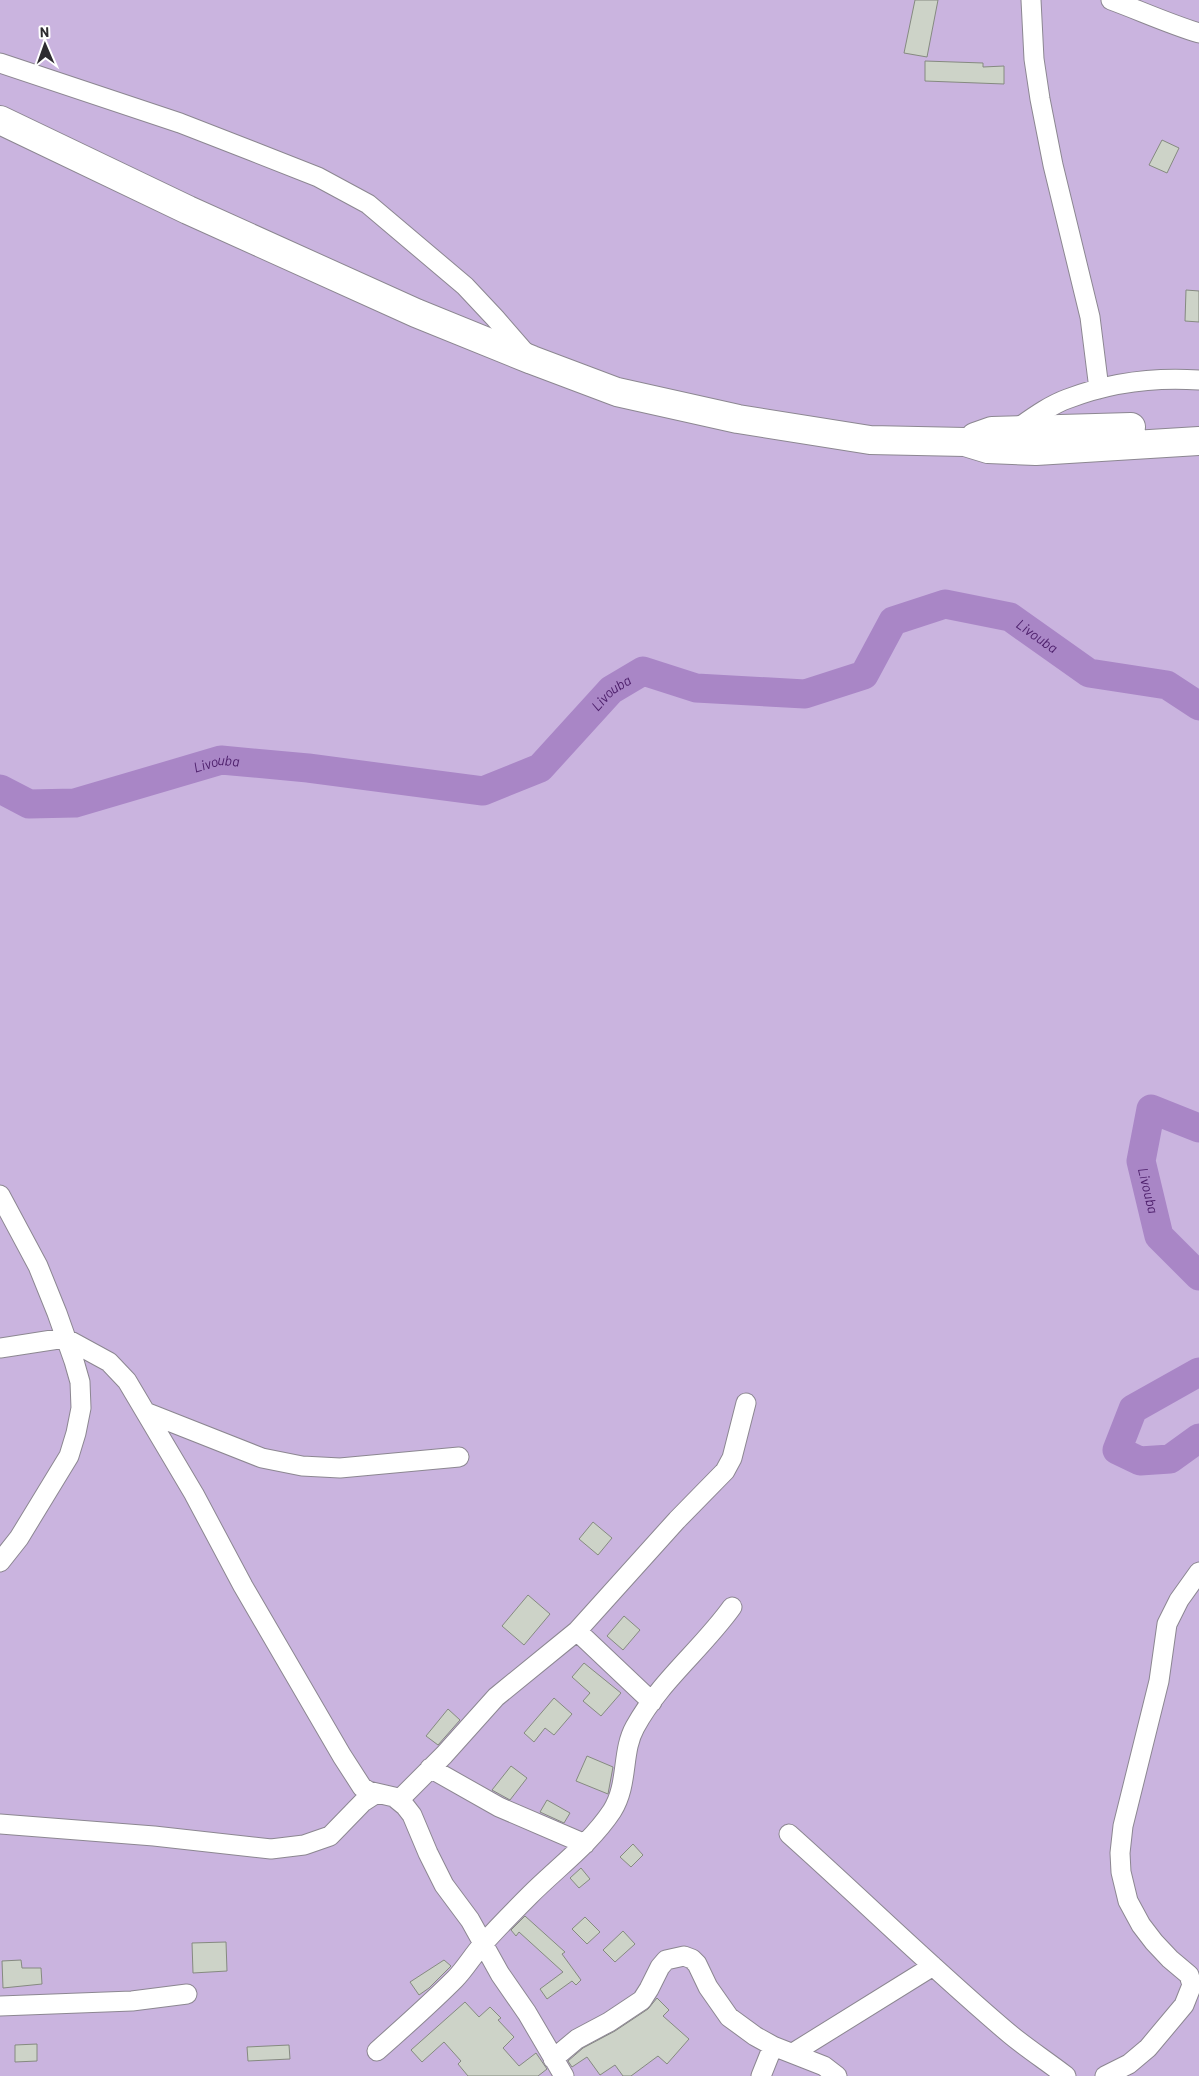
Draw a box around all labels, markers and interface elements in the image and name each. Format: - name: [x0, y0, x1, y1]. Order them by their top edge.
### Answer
- north arrow: [20, 20, 70, 70]
- text: N: [40, 23, 49, 40]
- water label: Livouba: [1013, 615, 1061, 656]
- water label: Livouba: [587, 671, 634, 714]
- water label: Livouba: [191, 751, 240, 776]
- water label: Livouba: [1135, 1166, 1162, 1215]

